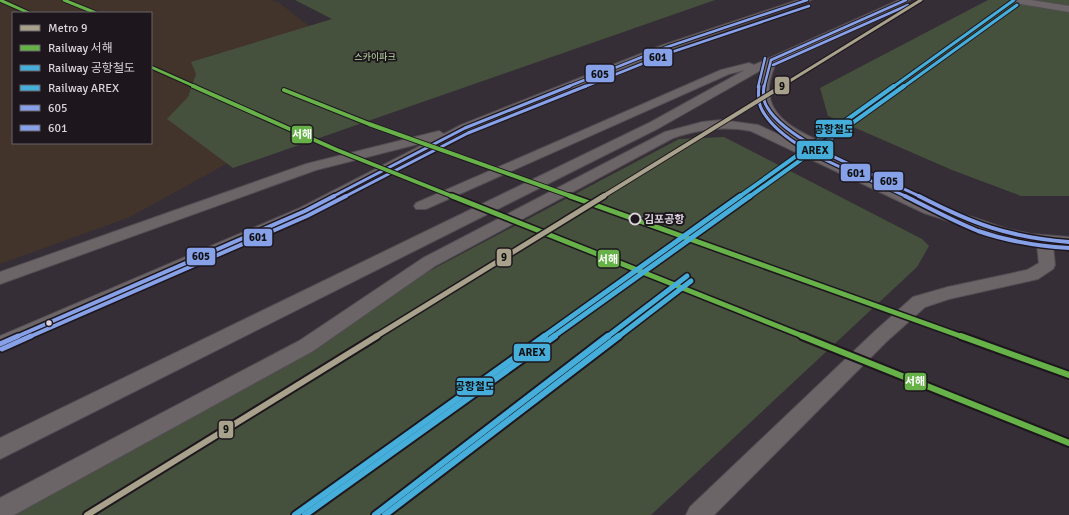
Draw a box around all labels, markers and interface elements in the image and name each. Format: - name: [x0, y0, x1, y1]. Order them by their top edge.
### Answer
- legend: [12, 12, 152, 144]
- text: Metro 9: [48, 21, 87, 36]
- text: Railway 서해: [48, 41, 113, 56]
- line badge: 601: [643, 48, 673, 67]
- text: 601: [649, 51, 667, 64]
- park label: 스카이파크: [354, 52, 396, 63]
- text: Railway 공항철도: [48, 61, 135, 76]
- line badge: 605: [585, 64, 615, 83]
- text: 605: [591, 68, 609, 81]
- line badge: 9: [774, 76, 790, 95]
- text: 9: [779, 80, 785, 93]
- text: Railway AREX: [48, 81, 119, 96]
- text: 605: [48, 101, 67, 116]
- line badge: 공항철도: [815, 119, 853, 138]
- text: 601: [48, 121, 67, 136]
- text: 공항철도: [814, 123, 854, 136]
- line badge: 서해: [291, 125, 313, 144]
- text: 서해: [292, 128, 312, 141]
- line badge: AREX: [796, 140, 834, 160]
- text: AREX: [802, 144, 829, 157]
- line badge: 601: [840, 163, 871, 182]
- text: 601: [847, 167, 865, 180]
- line badge: 605: [873, 171, 904, 191]
- text: 605: [880, 175, 898, 188]
- marker: 김포공항: [628, 212, 642, 226]
- place label: 김포공항: [644, 213, 684, 226]
- line badge: 601: [243, 228, 273, 247]
- text: 601: [249, 231, 267, 244]
- line badge: 605: [186, 247, 216, 266]
- line badge: 9: [496, 248, 512, 267]
- line badge: 서해: [597, 249, 620, 268]
- text: 605: [192, 250, 210, 263]
- text: 9: [501, 251, 507, 264]
- text: 서해: [598, 253, 618, 266]
- unlabelled marker: [44, 318, 54, 328]
- line badge: AREX: [513, 343, 551, 362]
- text: AREX: [519, 346, 546, 359]
- line badge: 서해: [904, 372, 927, 391]
- text: 서해: [905, 375, 925, 388]
- line badge: 공항철도: [456, 377, 494, 396]
- text: 공항철도: [455, 380, 495, 393]
- line badge: 9: [218, 420, 234, 439]
- text: 9: [223, 423, 229, 436]

